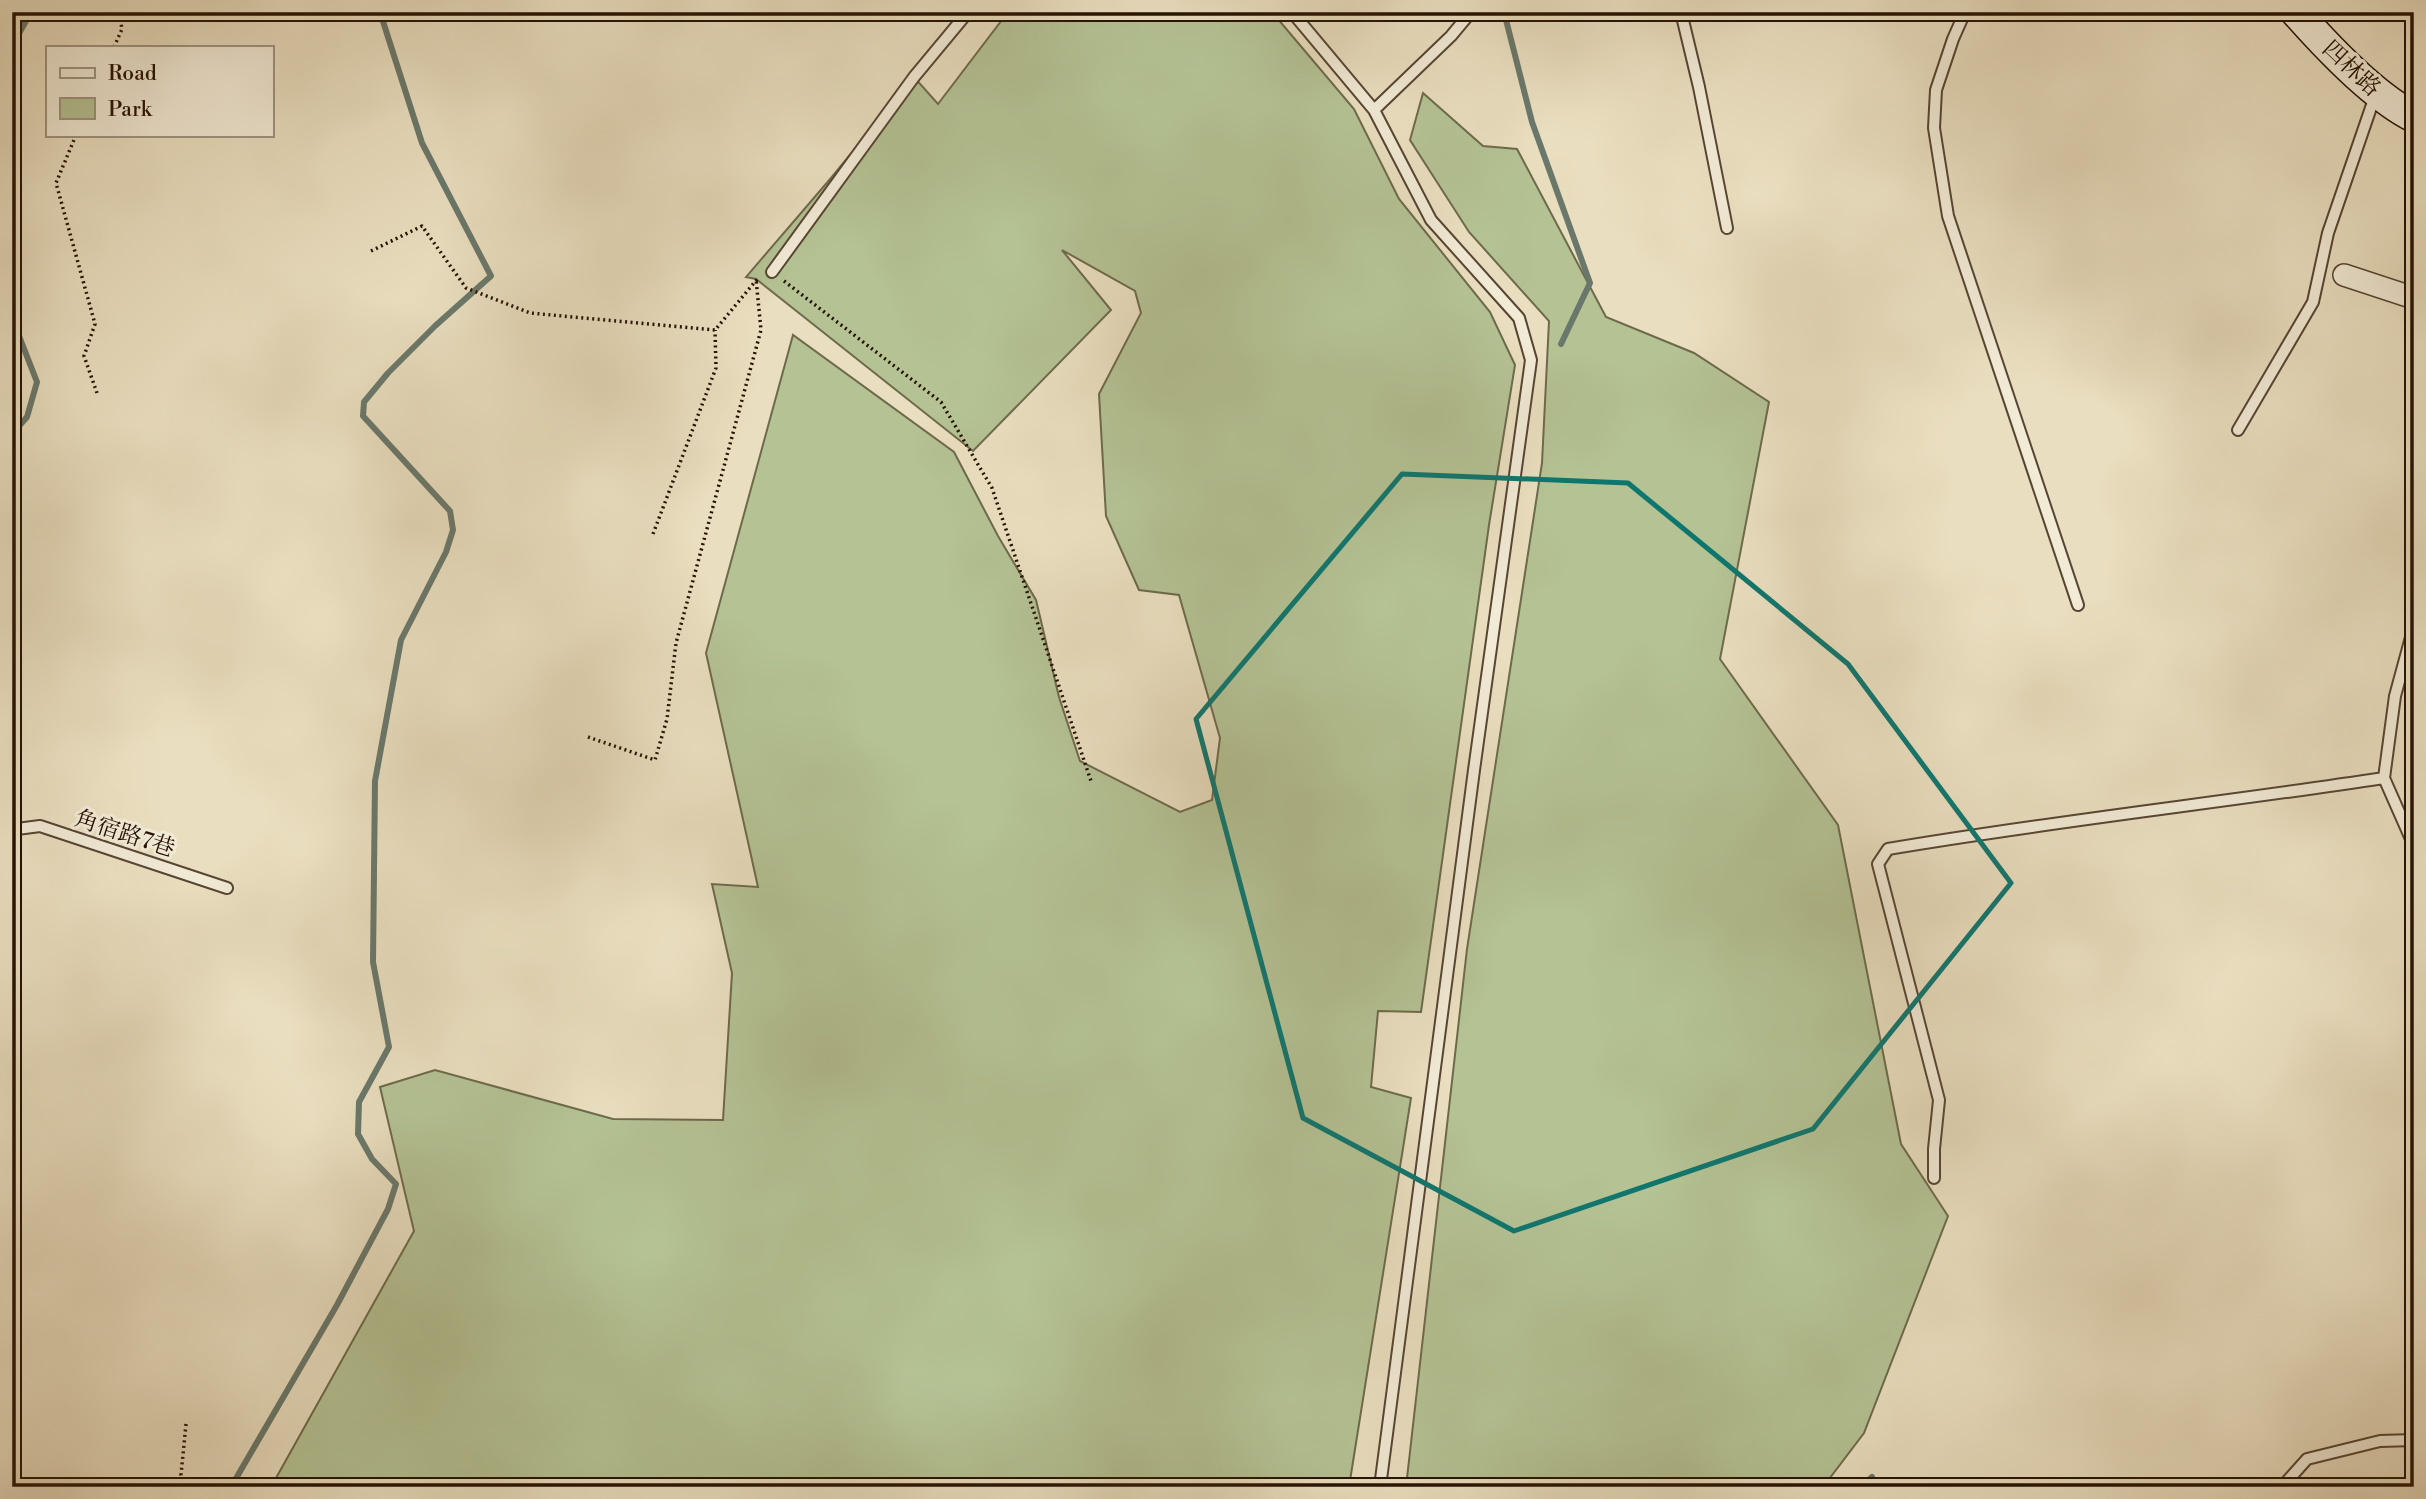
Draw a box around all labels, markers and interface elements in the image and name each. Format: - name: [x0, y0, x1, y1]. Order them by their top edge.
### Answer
- street label: 四林路: [2317, 35, 2386, 102]
- legend: [46, 46, 273, 136]
- text: Road: [108, 61, 157, 87]
- text: Park: [108, 97, 153, 123]
- street label: 角宿路7巷: [71, 805, 178, 863]

